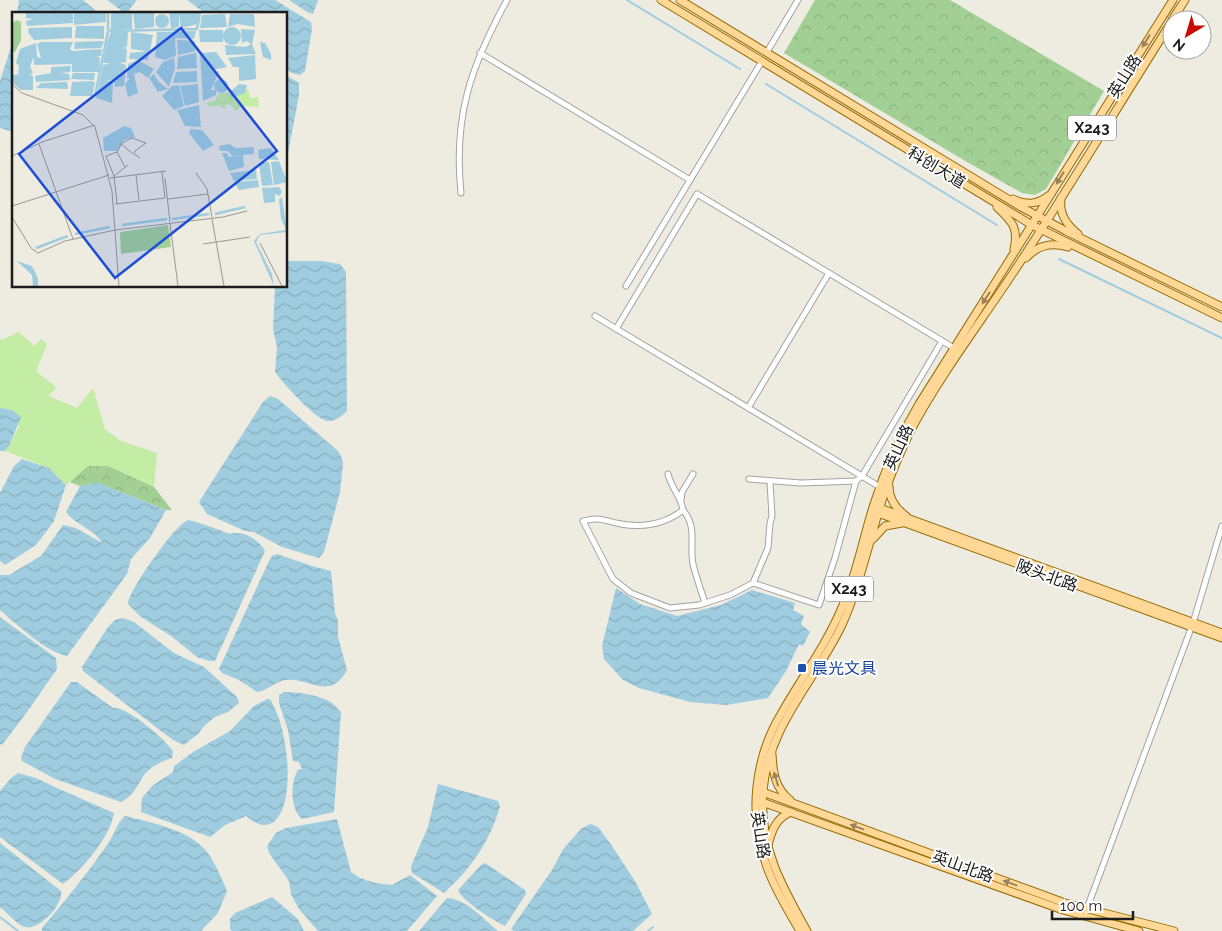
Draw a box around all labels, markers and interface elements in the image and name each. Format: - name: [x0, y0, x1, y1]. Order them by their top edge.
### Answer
- north arrow: [1162, 10, 1212, 60]
- inset map: [12, 12, 288, 288]
- one-way arrow: [1142, 35, 1151, 48]
- text: N: [1170, 36, 1188, 55]
- street label: 英山路: [1104, 51, 1145, 102]
- road number: X243: [1068, 116, 1116, 140]
- street label: 科创大道: [904, 143, 969, 192]
- one-way arrow: [1055, 172, 1064, 185]
- one-way arrow: [982, 291, 991, 304]
- street label: 英山路: [880, 421, 917, 473]
- street label: 陂头北路: [1014, 556, 1080, 595]
- road number: X243: [825, 576, 873, 602]
- place label: 晨光文具: [812, 659, 876, 678]
- marker: 晨光文具: [796, 662, 808, 674]
- one-way arrow: [772, 771, 779, 786]
- street label: 英山路: [747, 810, 774, 860]
- one-way arrow: [849, 823, 864, 831]
- street label: 英山北路: [930, 847, 996, 886]
- one-way arrow: [1002, 879, 1017, 886]
- scale bar: [1052, 888, 1133, 920]
- text: 100 m: [1060, 897, 1102, 915]

